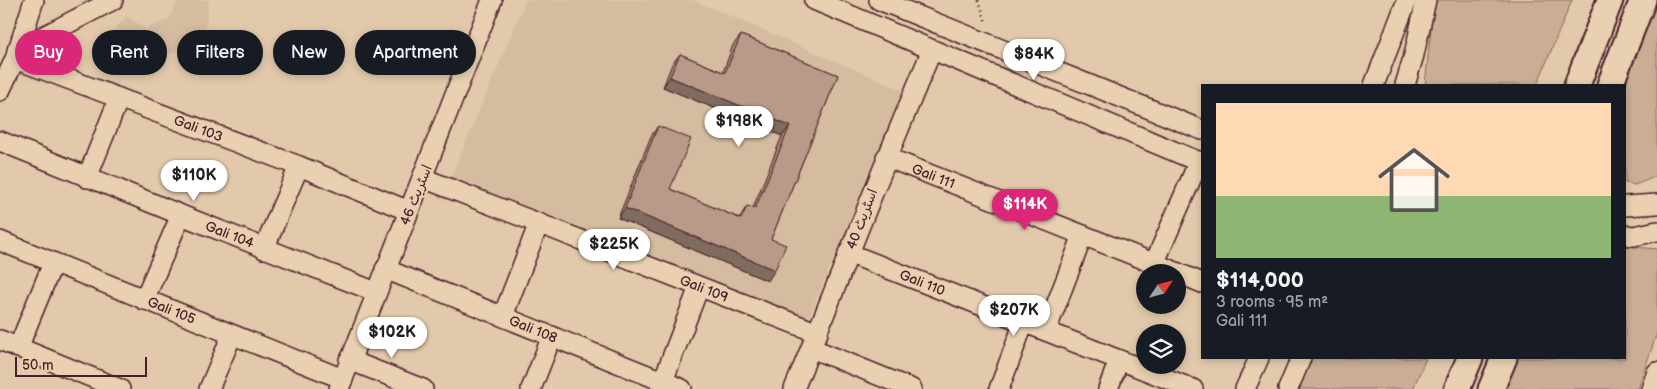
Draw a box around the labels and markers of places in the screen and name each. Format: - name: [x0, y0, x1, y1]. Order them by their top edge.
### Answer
- pin: $84K: [1004, 38, 1064, 81]
- pin: $198K: [704, 106, 774, 148]
- pin: $110K: [159, 160, 229, 202]
- pin: $114K: [990, 188, 1060, 231]
- pin: $225K: [579, 228, 649, 271]
- pin: $207K: [979, 294, 1049, 337]
- pin: $102K: [357, 316, 427, 359]

